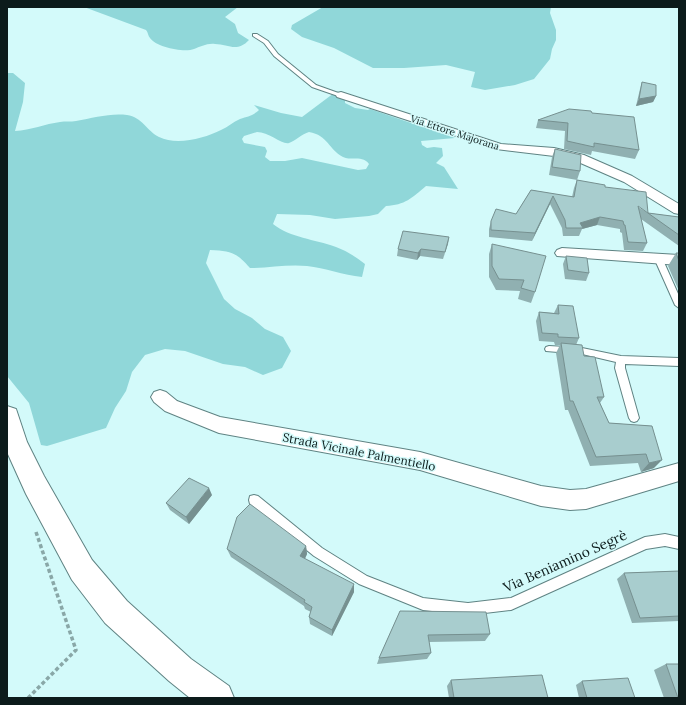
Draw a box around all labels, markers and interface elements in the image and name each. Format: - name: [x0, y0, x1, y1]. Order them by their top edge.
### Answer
- street label: Via Ettore Majorana: [408, 112, 501, 153]
- street label: Strada Vicinale Palmentiello: [281, 429, 437, 474]
- street label: Via Beniamino Segrè: [500, 525, 630, 597]

